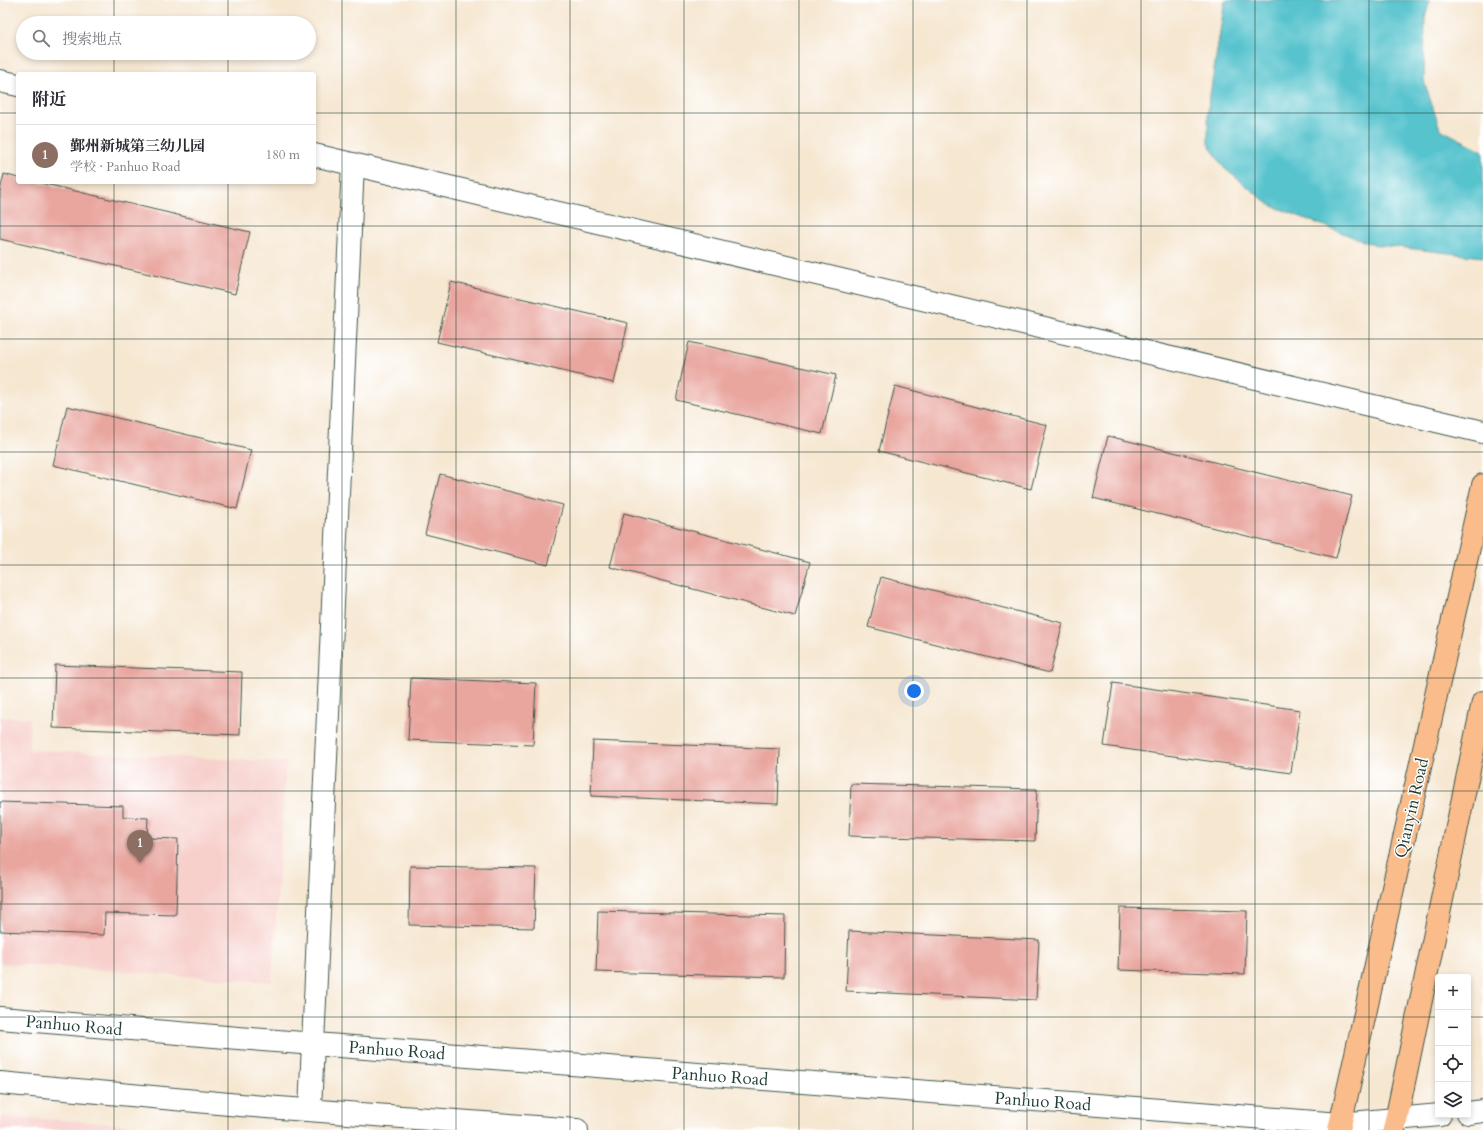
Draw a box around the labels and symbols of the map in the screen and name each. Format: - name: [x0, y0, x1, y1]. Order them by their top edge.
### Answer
- your location: [904, 681, 924, 701]
- street label: Qianyin Road: [1389, 756, 1434, 860]
- pin: 1: [127, 830, 153, 863]
- street label: Panhuo Road: [25, 1010, 123, 1041]
- street label: Panhuo Road: [348, 1036, 446, 1065]
- street label: Panhuo Road: [671, 1062, 769, 1091]
- street label: Panhuo Road: [994, 1087, 1092, 1116]

